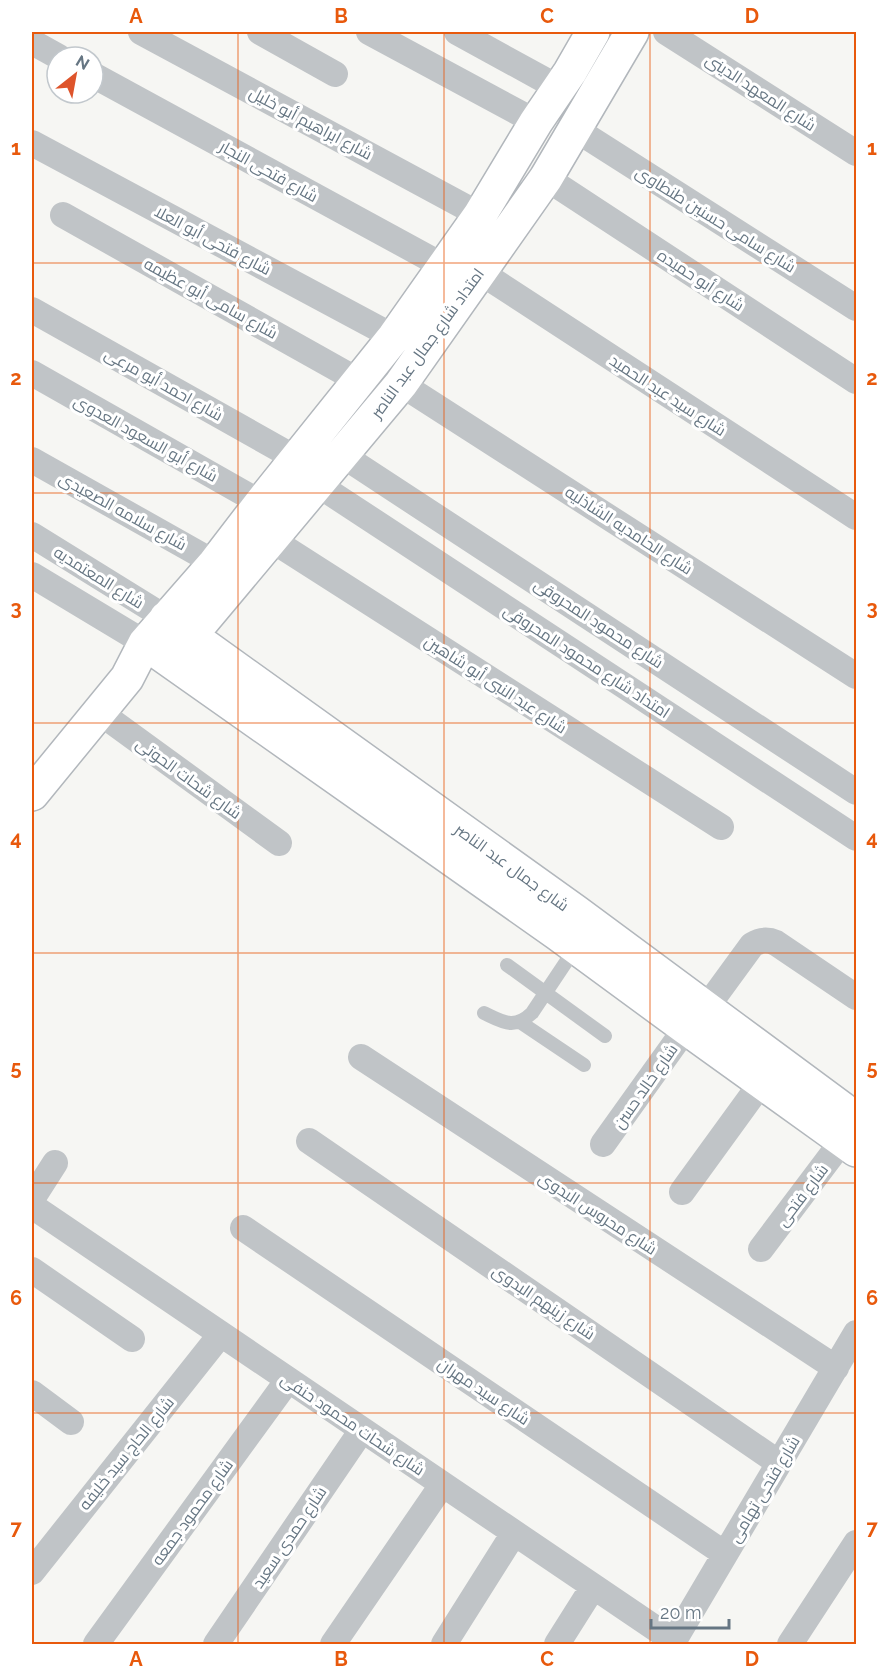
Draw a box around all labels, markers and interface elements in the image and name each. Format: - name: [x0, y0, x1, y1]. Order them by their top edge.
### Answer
- text: A: [129, 4, 143, 28]
- text: B: [334, 4, 348, 28]
- text: C: [540, 4, 554, 28]
- text: D: [745, 4, 759, 28]
- north arrow: [45, 45, 105, 105]
- street label: شارع المعهد الدينى: [701, 50, 819, 137]
- text: N: [72, 51, 93, 74]
- street label: شارع ابراهيم أبو خليل: [245, 83, 375, 166]
- text: 1: [11, 136, 21, 160]
- street label: شارع فتحى النجار: [214, 136, 321, 208]
- text: 1: [867, 136, 877, 160]
- street label: شارع سامى حسنين طنطاوى: [631, 162, 799, 278]
- street label: شارع فتحى أبو العلا: [150, 202, 274, 281]
- street label: شارع أبو حميده: [653, 245, 748, 317]
- street label: شارع سامى أبو عظيمه: [140, 254, 281, 345]
- street label: امتداد شارع جمال عبد الناصر: [366, 265, 490, 424]
- street label: شارع احمد أبو مرعى: [100, 344, 226, 427]
- street label: شارع سيد عبد الحميد: [605, 351, 729, 442]
- text: 2: [10, 366, 22, 390]
- text: 2: [866, 366, 878, 390]
- street label: شارع أبو السعود العدوى: [70, 391, 221, 488]
- street label: شارع سلامه الصعيدى: [55, 469, 190, 556]
- street label: شارع الحامديه الشاذليه: [560, 482, 696, 580]
- street label: شارع المعتمديه: [49, 542, 147, 614]
- street label: شارع محمود المحروقى: [529, 575, 667, 674]
- text: 3: [10, 596, 22, 620]
- text: 3: [866, 596, 878, 620]
- street label: امتداد شارع محمود المحروقى: [499, 601, 673, 724]
- street label: شارع عبد النبى أبو شاهين: [420, 631, 570, 739]
- street label: شارع شحات الحوتى: [131, 734, 245, 825]
- street label: شارع جمال عبد الناصر: [449, 819, 573, 917]
- text: 4: [10, 826, 22, 850]
- text: 4: [866, 826, 878, 850]
- street label: شارع خالد حسن: [609, 1040, 683, 1134]
- text: 5: [10, 1056, 22, 1080]
- text: 5: [866, 1056, 878, 1080]
- street label: شارع فتحى: [773, 1160, 834, 1231]
- street label: شارع محروس البدوى: [534, 1168, 660, 1260]
- street label: شارع زينهم البدوى: [488, 1261, 599, 1345]
- text: 6: [10, 1286, 22, 1310]
- text: 6: [866, 1286, 878, 1310]
- street label: شارع سيد مهران: [433, 1354, 533, 1431]
- street label: شارع شحات محمود حنفى: [276, 1369, 428, 1481]
- street label: شارع الحاج سيد خليفه: [75, 1393, 179, 1515]
- street label: شارع فتحى تهامى: [725, 1432, 806, 1547]
- street label: شارع محمود جمعه: [148, 1456, 239, 1570]
- street label: شارع حمدى سعيد: [248, 1483, 332, 1593]
- text: 7: [10, 1516, 22, 1540]
- text: 7: [866, 1516, 878, 1540]
- scale bar: [651, 1592, 729, 1630]
- text: 20 m: [660, 1602, 702, 1623]
- text: A: [129, 1647, 143, 1671]
- text: B: [334, 1647, 348, 1671]
- text: C: [540, 1647, 554, 1671]
- text: D: [745, 1647, 759, 1671]

